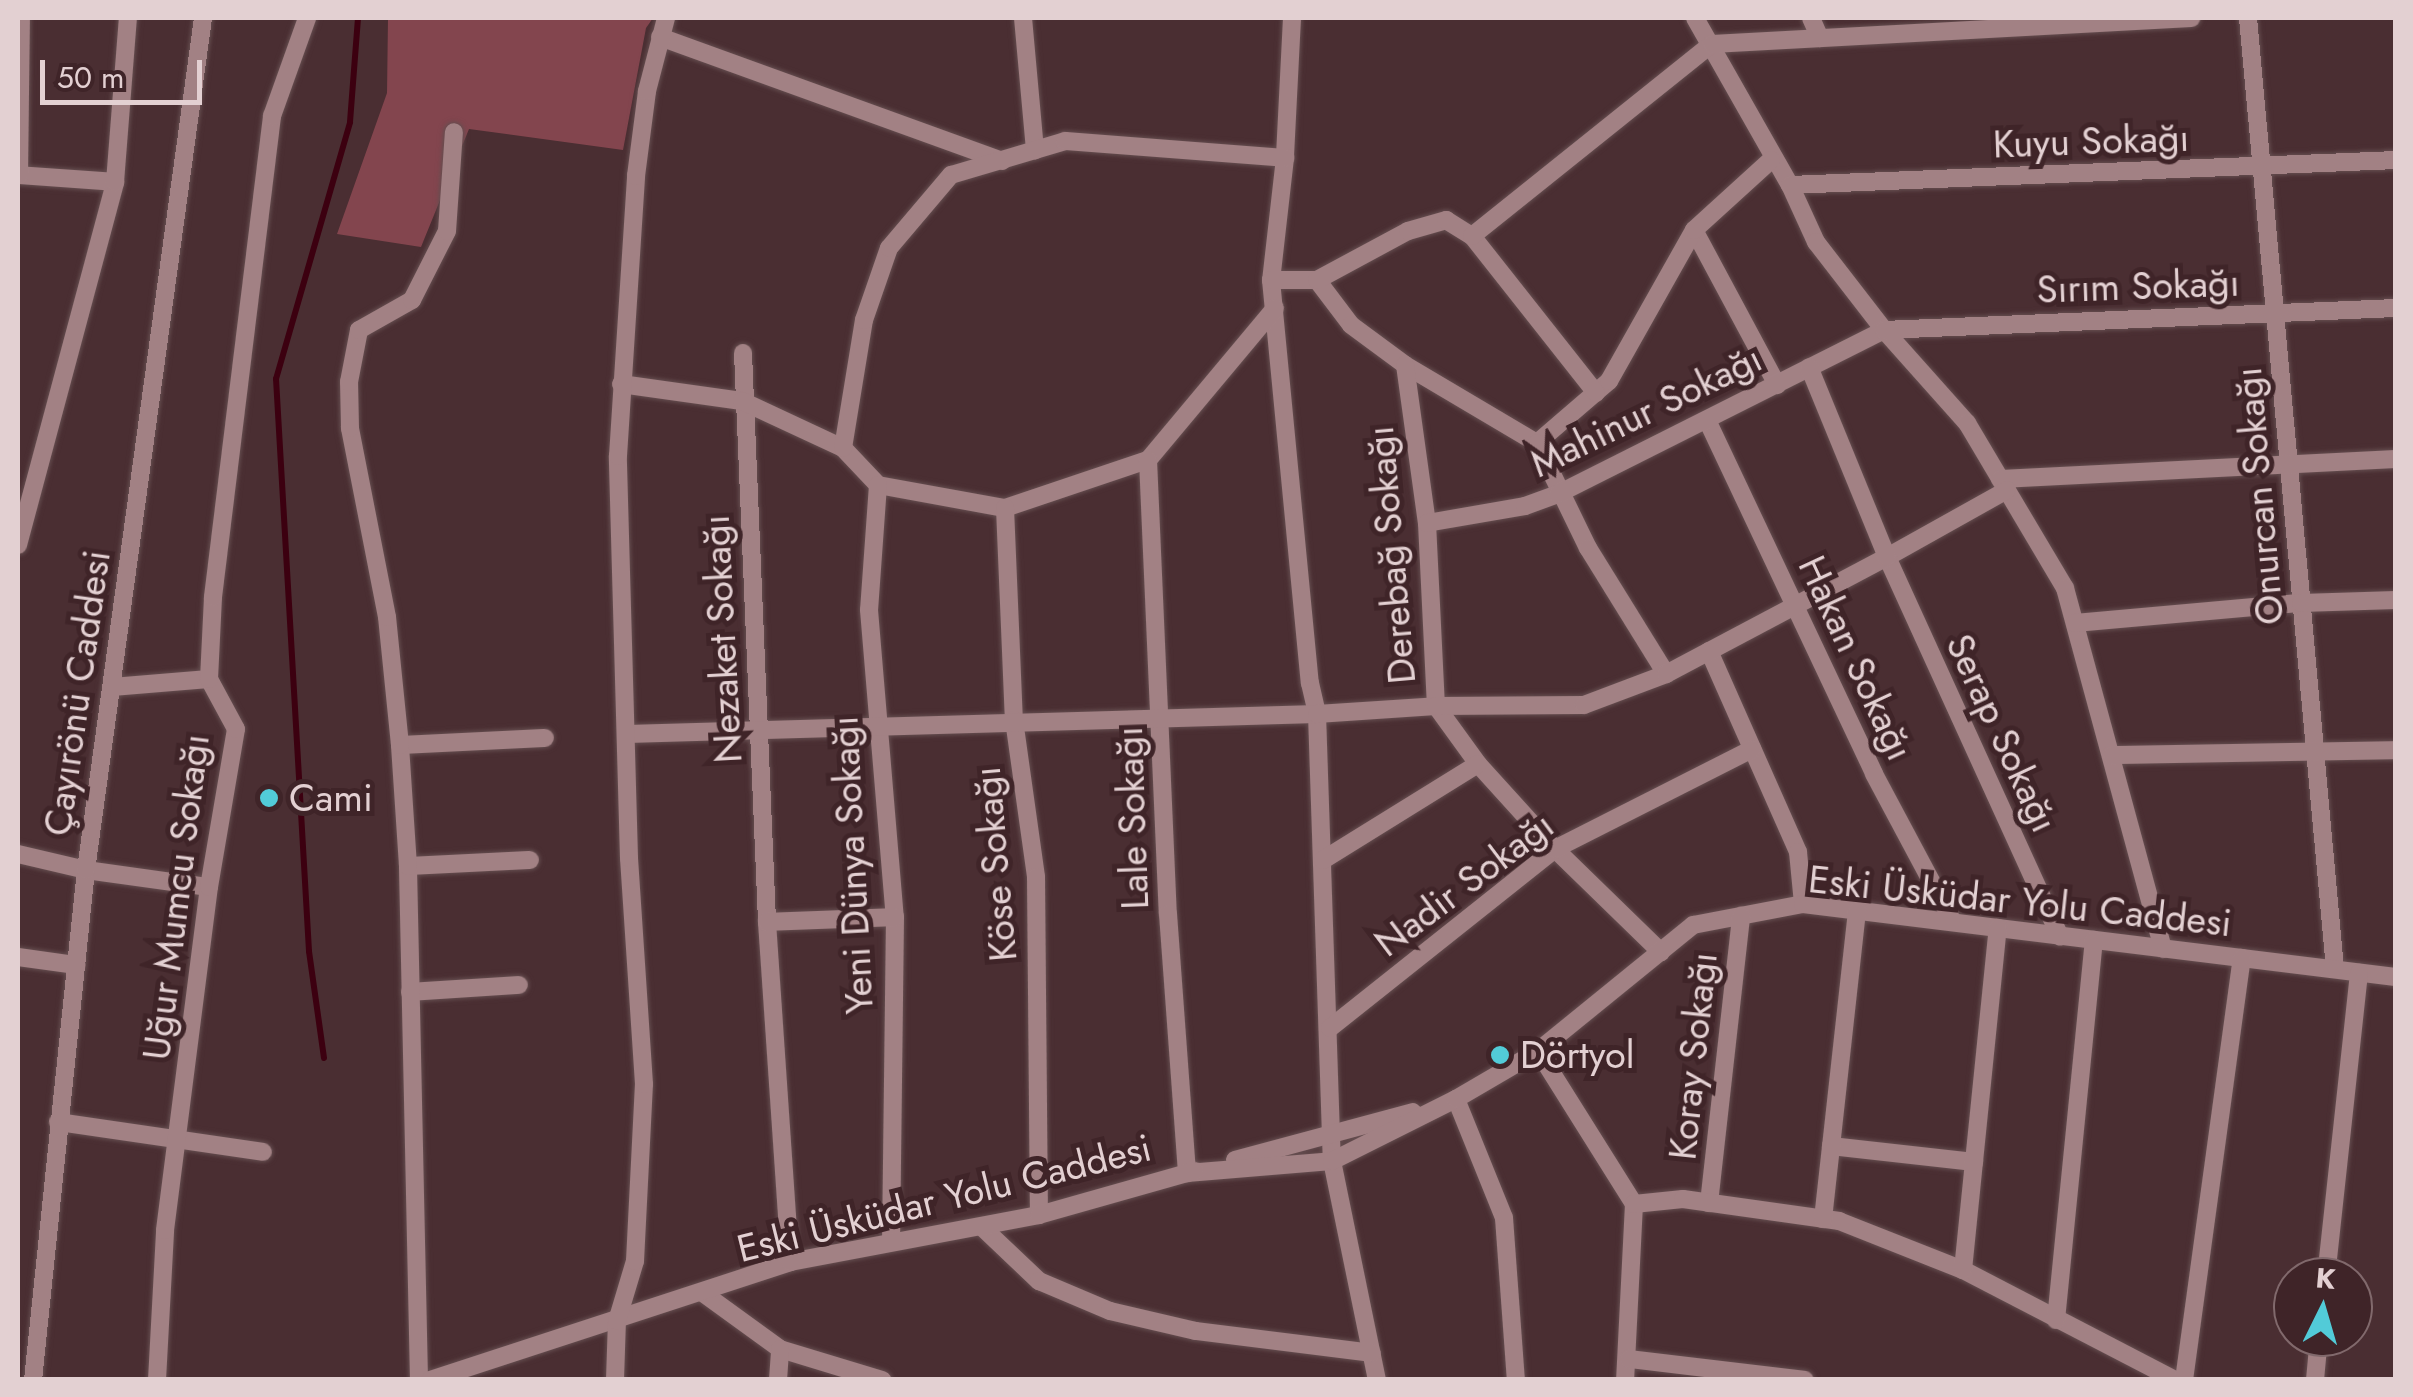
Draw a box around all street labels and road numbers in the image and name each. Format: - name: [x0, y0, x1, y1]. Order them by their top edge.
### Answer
- street label: Kuyu Sokağı: [1992, 115, 2190, 167]
- street label: Sırım Sokağı: [2036, 260, 2240, 312]
- street label: Mahinur Sokağı: [1523, 335, 1769, 487]
- street label: Onurcan Sokağı: [2225, 365, 2293, 627]
- street label: Derebağ Sokağı: [1357, 424, 1425, 686]
- street label: Nezaket Sokağı: [693, 514, 751, 764]
- street label: Çayırönü Caddesi: [34, 547, 120, 839]
- street label: Hakan Sokağı: [1789, 549, 1923, 767]
- street label: Serap Sokağı: [1936, 627, 2068, 839]
- street label: Yeni Dünya Sokağı: [821, 715, 883, 1015]
- street label: Lale Sokağı: [1106, 726, 1158, 910]
- street label: Uğur Mumcu Sokağı: [133, 732, 219, 1062]
- street label: Köse Sokağı: [964, 765, 1026, 963]
- street label: Nadir Sokağı: [1366, 802, 1562, 966]
- street label: Eski Üsküdar Yolu Caddesi: [1806, 856, 2234, 946]
- street label: Koray Sokağı: [1659, 950, 1727, 1162]
- street label: Eski Üsküdar Yolu Caddesi: [732, 1124, 1156, 1272]

